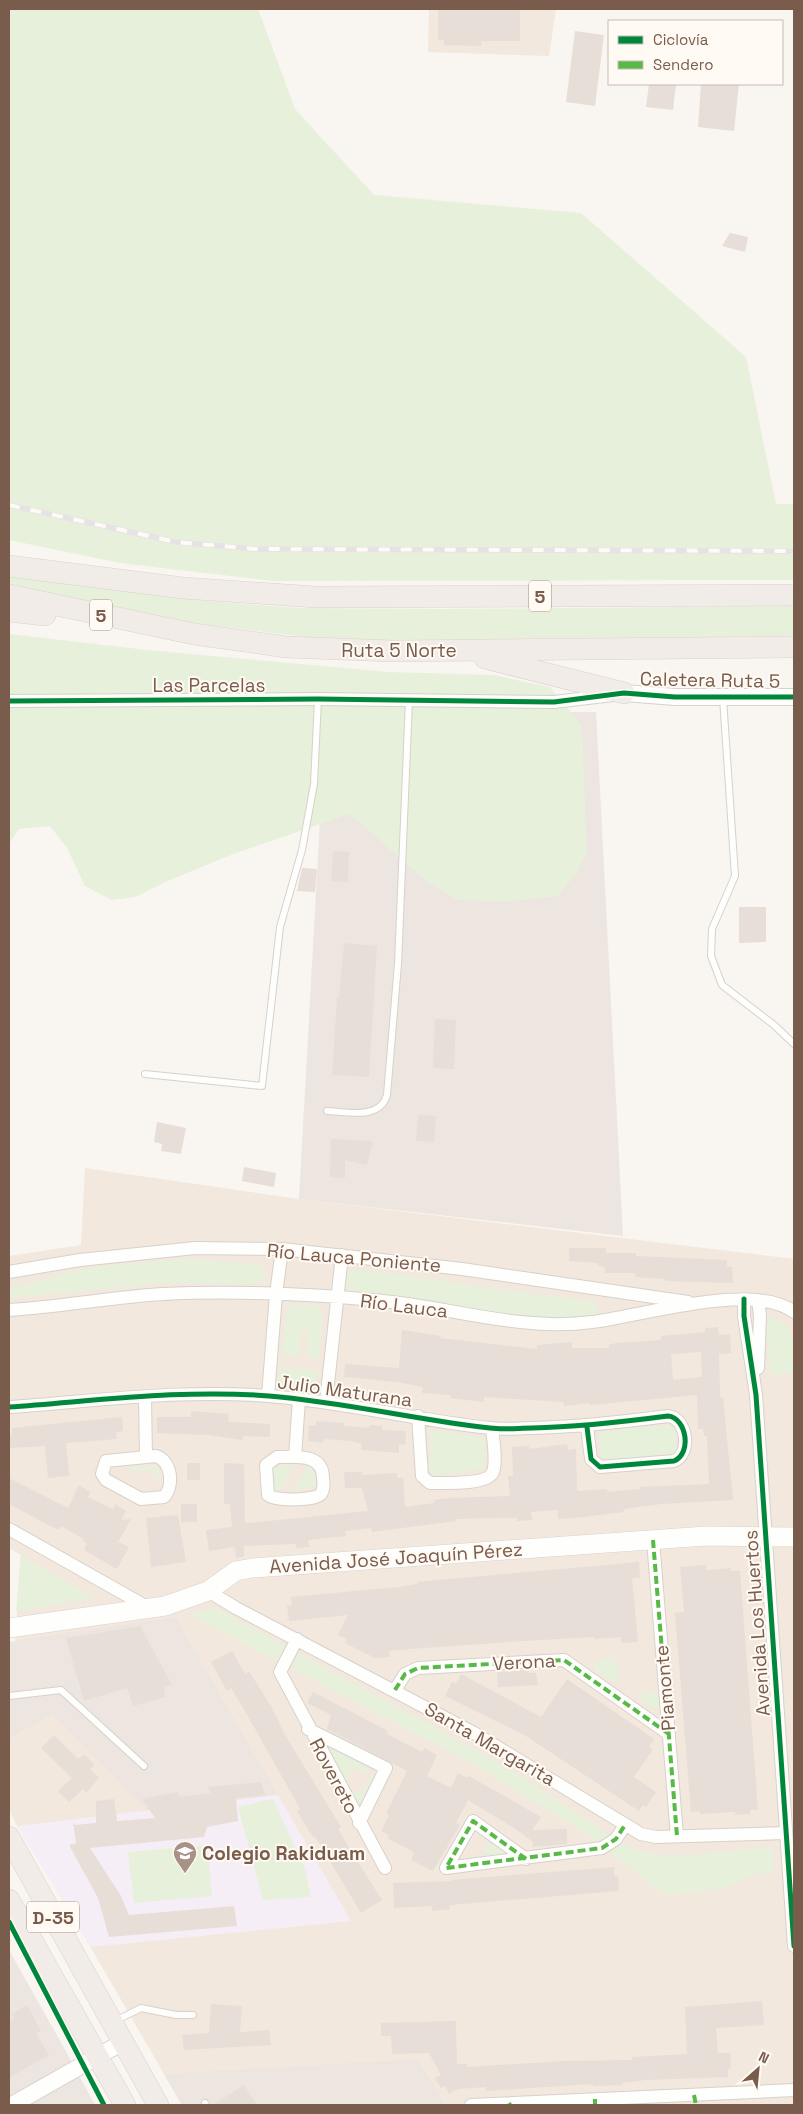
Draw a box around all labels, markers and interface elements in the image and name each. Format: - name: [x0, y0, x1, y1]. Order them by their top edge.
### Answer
- legend: [608, 20, 783, 85]
- text: Ciclovía: [653, 30, 709, 49]
- text: Sendero: [653, 55, 713, 74]
- road number: 5: [529, 580, 551, 612]
- road number: 5: [90, 600, 112, 630]
- street label: Ruta 5 Norte: [341, 638, 457, 663]
- street label: Caletera Ruta 5: [640, 666, 780, 694]
- street label: Las Parcelas: [152, 673, 266, 698]
- street label: Río Lauca Poniente: [266, 1238, 442, 1278]
- street label: Río Lauca: [359, 1288, 449, 1324]
- street label: Julio Maturana: [276, 1369, 414, 1413]
- street label: Avenida Los Huertos: [738, 1529, 776, 1717]
- street label: Avenida José Joaquín Pérez: [268, 1537, 524, 1579]
- street label: Piamonte: [649, 1644, 681, 1732]
- street label: Verona: [492, 1648, 556, 1676]
- street label: Santa Margarita: [420, 1696, 560, 1792]
- street label: Rovereto: [304, 1734, 364, 1818]
- school or university icon: Colegio Rakiduam: [172, 1840, 198, 1874]
- place label: Colegio Rakiduam: [202, 1841, 365, 1866]
- road number: D-35: [27, 1901, 79, 1932]
- north arrow: [733, 2044, 783, 2094]
- text: N: [756, 2047, 772, 2068]

